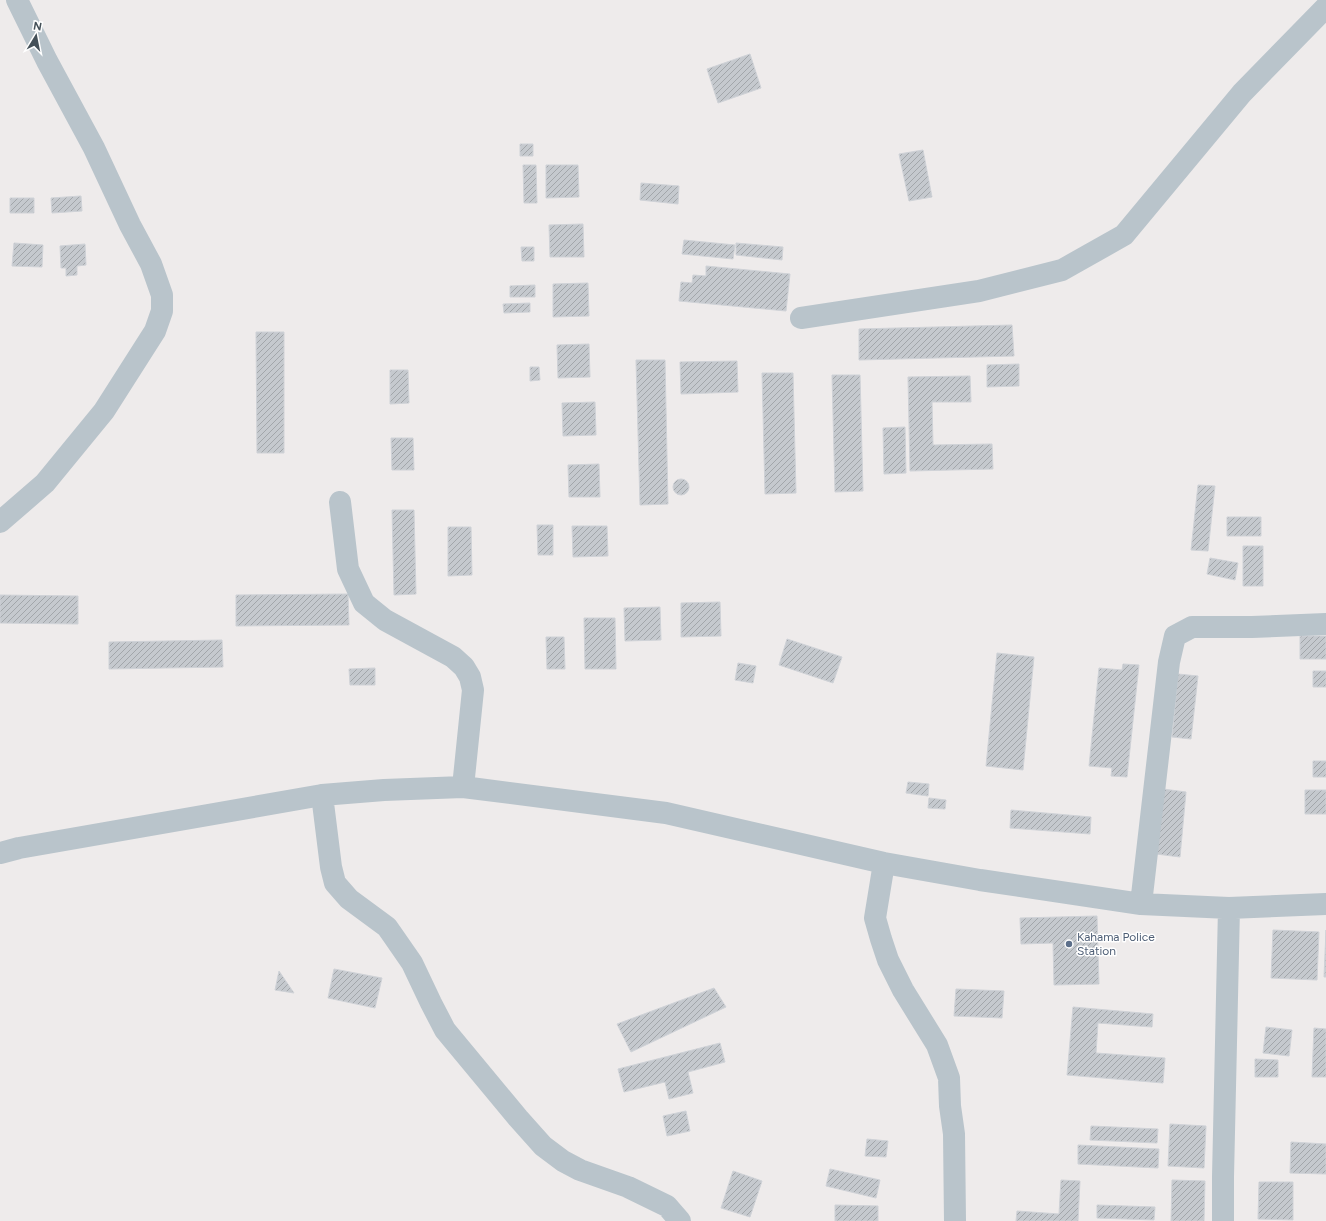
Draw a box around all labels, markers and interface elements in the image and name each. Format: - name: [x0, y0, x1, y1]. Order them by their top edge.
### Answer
- north arrow: [16, 16, 56, 56]
- text: N: [32, 20, 43, 34]
- place label: Kahama Police Station: [1077, 930, 1155, 958]
- marker: Kahama Police Station: [1064, 939, 1074, 949]

